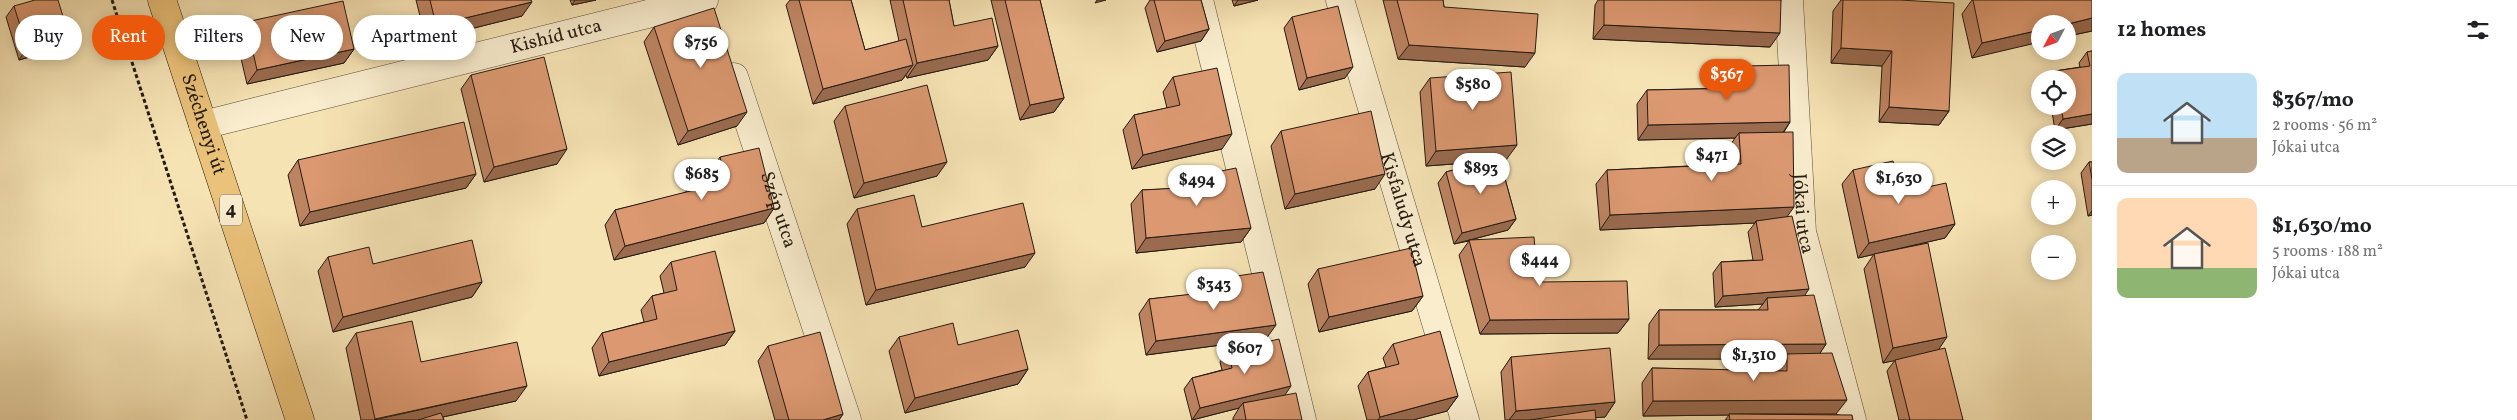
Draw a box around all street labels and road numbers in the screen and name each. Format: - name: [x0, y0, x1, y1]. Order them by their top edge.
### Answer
- street label: Kishíd utca: [508, 13, 605, 61]
- street label: Széchenyi út: [174, 70, 232, 179]
- street label: Kisfaludy utca: [1373, 149, 1432, 270]
- street label: Szép utca: [753, 168, 803, 252]
- street label: Jókai utca: [1786, 173, 1820, 257]
- road number: 4: [220, 194, 242, 226]

